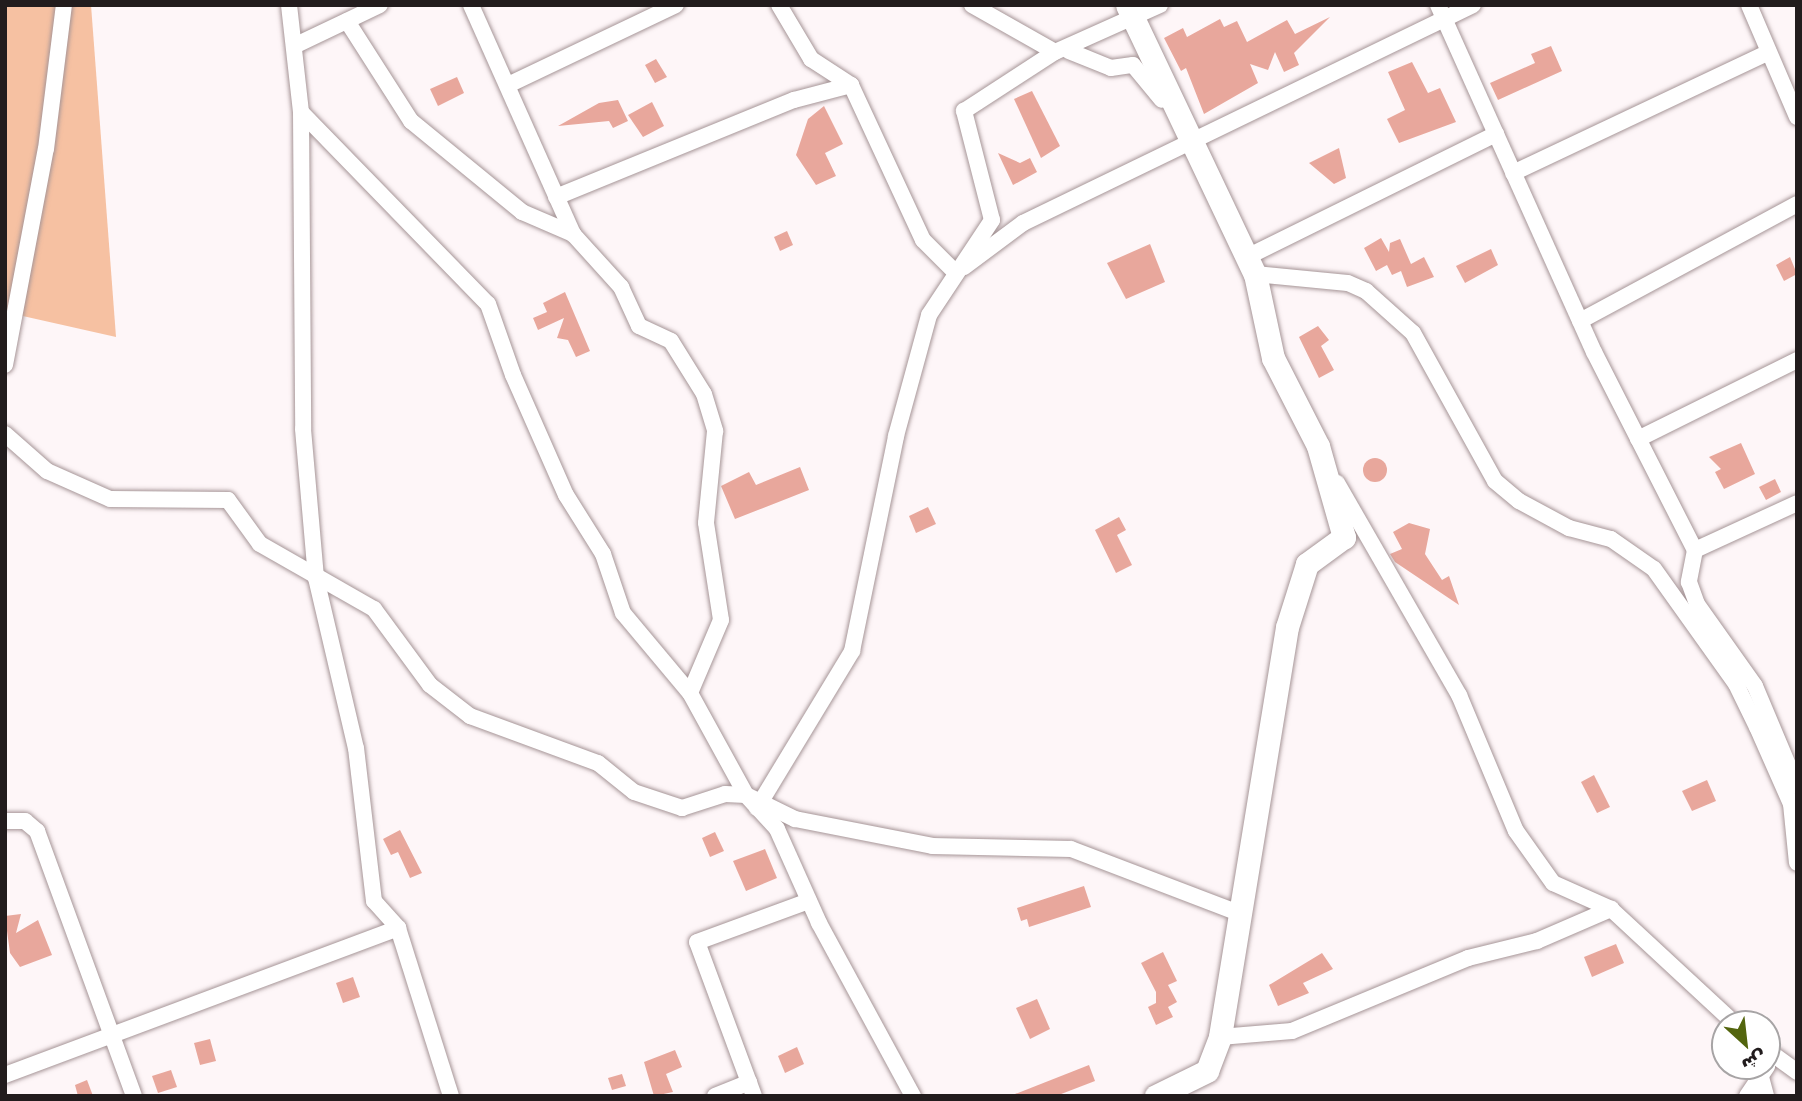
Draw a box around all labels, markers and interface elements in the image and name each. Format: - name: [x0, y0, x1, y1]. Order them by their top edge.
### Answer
- north arrow: [1711, 1010, 1781, 1080]
- text: ش: [1738, 1046, 1771, 1078]

